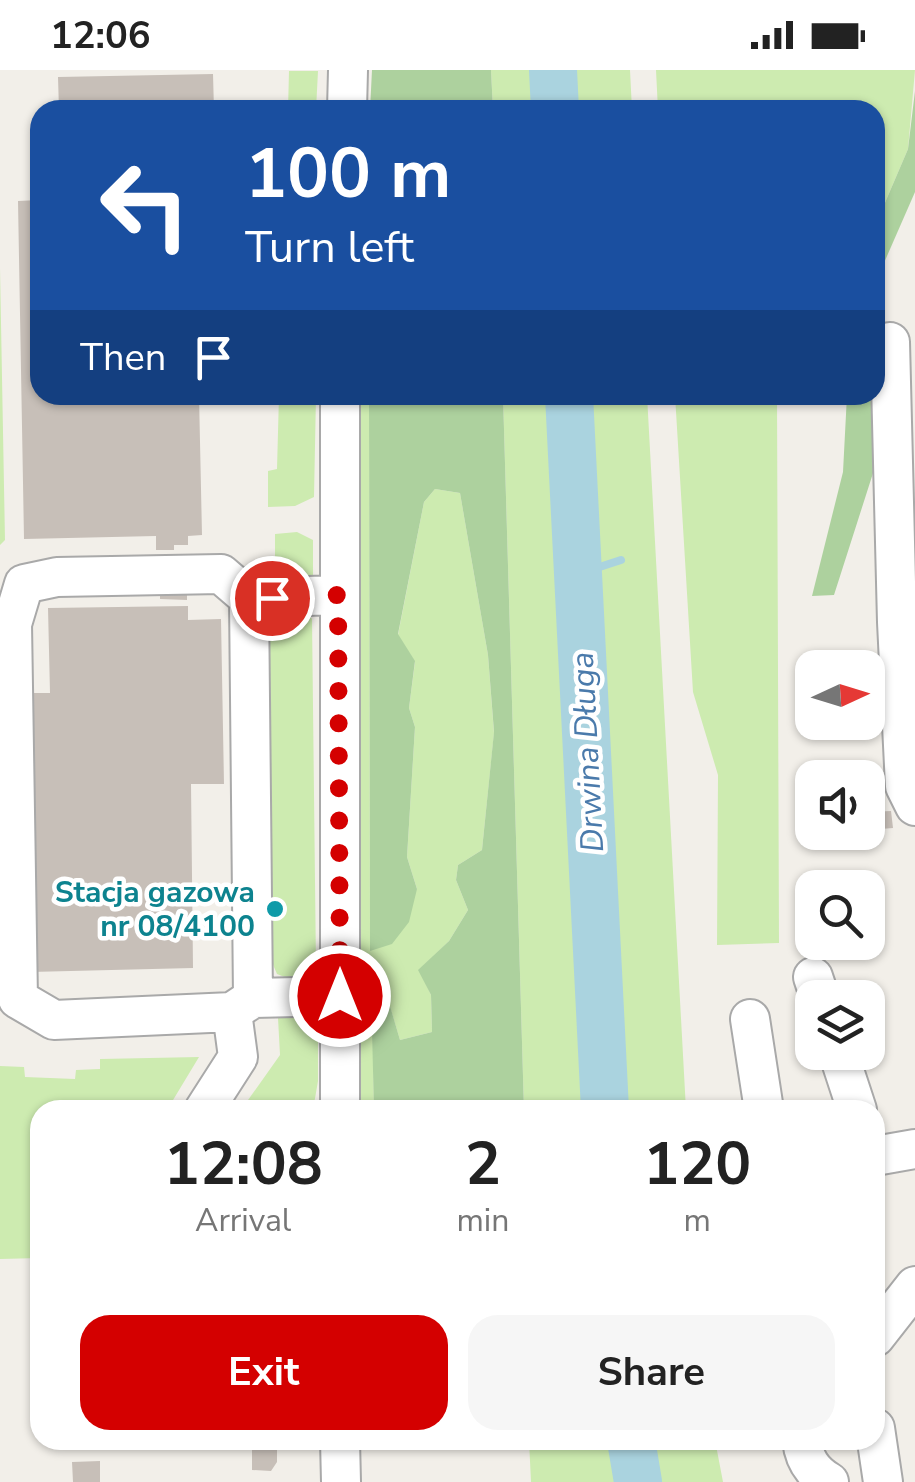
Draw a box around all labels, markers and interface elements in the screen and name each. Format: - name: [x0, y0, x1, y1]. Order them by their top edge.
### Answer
- text: 12:06: [50, 10, 151, 61]
- text: 100 m: [245, 126, 451, 222]
- icon: left: [80, 140, 210, 270]
- text: Turn left: [245, 217, 414, 278]
- icon: arrive: [186, 330, 241, 385]
- text: Then: [80, 332, 166, 383]
- pin: [230, 556, 315, 641]
- icon: arrive: [245, 571, 300, 626]
- north arrow: [795, 650, 885, 740]
- map controls: [795, 650, 885, 1070]
- water label: Drwina Długa: [561, 651, 614, 853]
- button: sound: [795, 760, 885, 850]
- button: search: [795, 870, 885, 960]
- place label: Stacja gazowa nr 08/4100: [55, 872, 255, 947]
- marker: Stacja gazowa nr 08/4100: [264, 898, 286, 920]
- position arrow: [288, 944, 392, 1048]
- button: layers: [795, 980, 885, 1070]
- text: 12:08: [164, 1123, 323, 1205]
- text: 2: [465, 1123, 501, 1205]
- text: 120: [643, 1123, 751, 1205]
- text: Arrival: [195, 1199, 291, 1242]
- text: min: [456, 1199, 509, 1242]
- text: m: [683, 1199, 711, 1242]
- button: Exit: [80, 1315, 448, 1430]
- button: Share: [468, 1315, 835, 1430]

